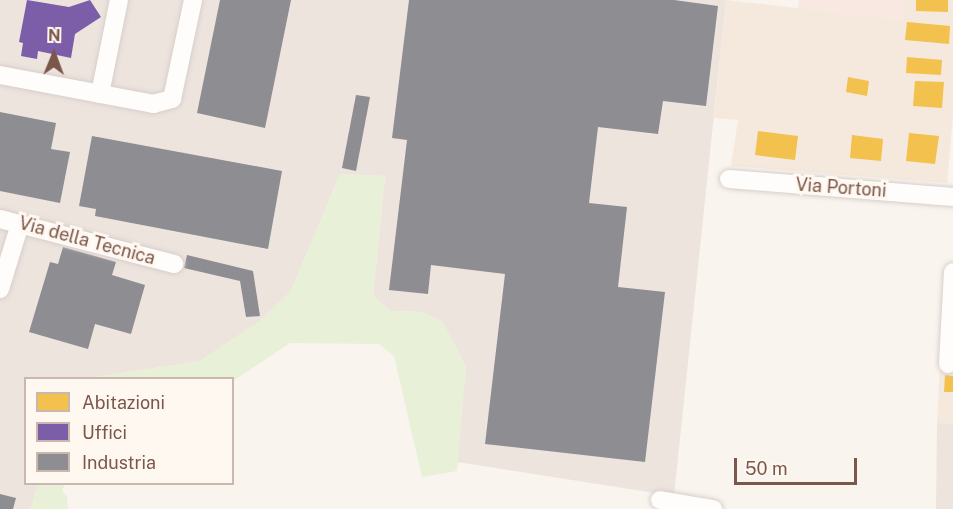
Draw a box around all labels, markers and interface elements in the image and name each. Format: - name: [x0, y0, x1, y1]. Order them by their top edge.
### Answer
- north arrow: [24, 24, 84, 84]
- text: N: [48, 26, 61, 45]
- street label: Via Portoni: [795, 174, 887, 202]
- street label: Via della Tecnica: [16, 212, 158, 270]
- legend: [24, 377, 234, 485]
- text: Abitazioni: [82, 392, 165, 413]
- text: Uffici: [82, 422, 127, 443]
- scale bar: [737, 446, 860, 484]
- text: Industria: [82, 452, 156, 473]
- text: 50 m: [745, 458, 788, 479]

